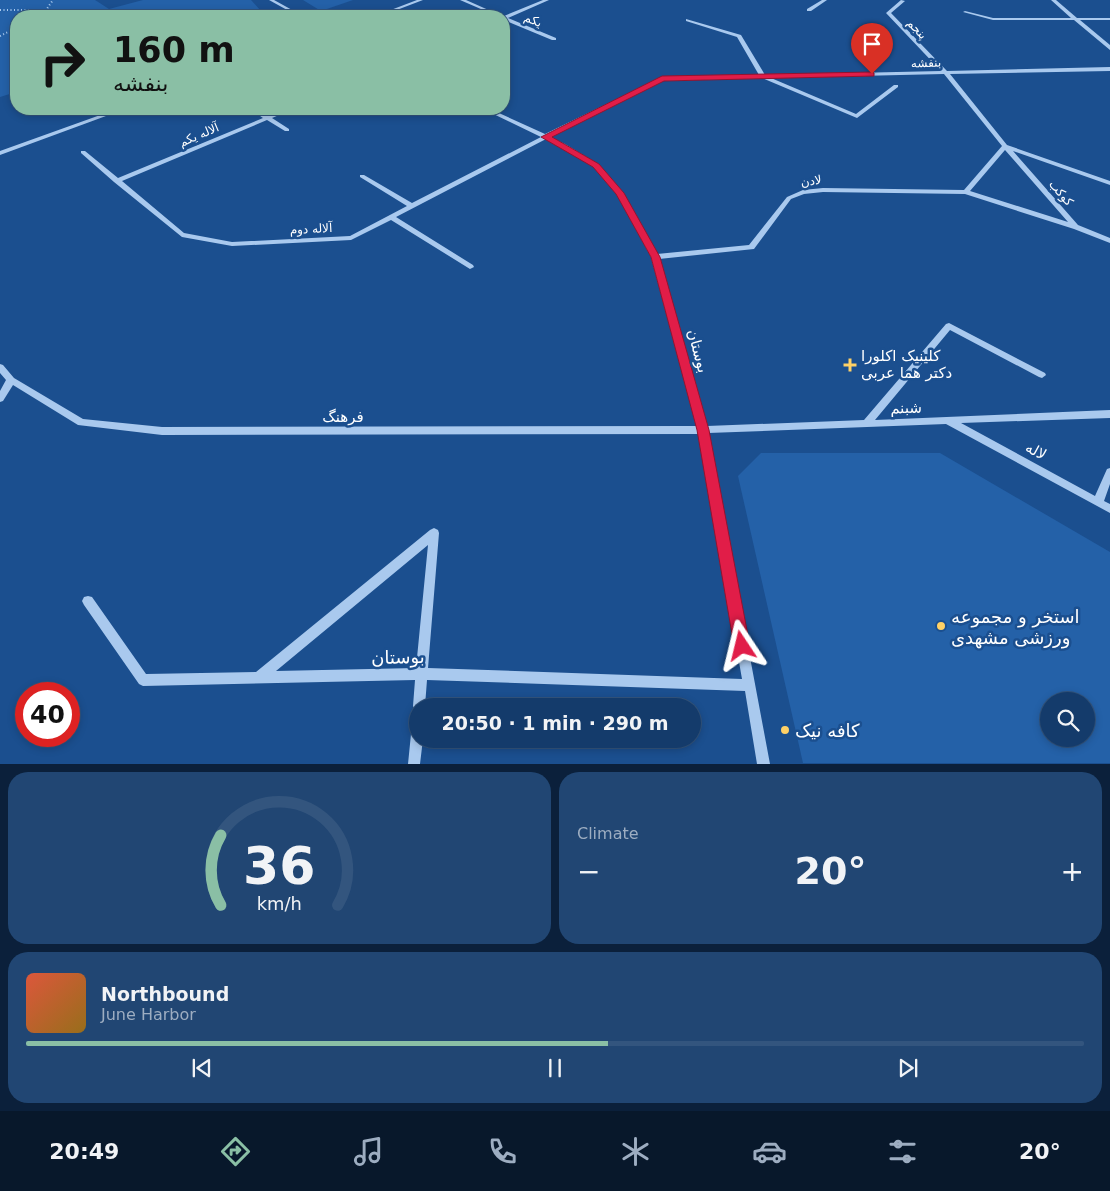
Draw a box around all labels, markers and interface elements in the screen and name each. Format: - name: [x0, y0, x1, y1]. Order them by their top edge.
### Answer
- street label: یکم: [522, 10, 544, 30]
- street label: پنجم: [904, 16, 930, 42]
- pin: [851, 23, 893, 74]
- icon: right: [30, 30, 95, 95]
- text: 160 m: [113, 30, 235, 70]
- icon: arrive: [858, 30, 886, 58]
- street label: بنفشه: [911, 55, 941, 71]
- text: بنفشه: [113, 71, 168, 96]
- street label: آلاله یکم: [177, 119, 222, 150]
- street label: لادن: [800, 173, 822, 189]
- street label: کوکب: [1045, 177, 1076, 210]
- street label: آلاله دوم: [289, 220, 333, 238]
- street label: بوستان: [684, 327, 712, 375]
- place label: کلینیک اکلورا دکتر هما عربی: [861, 347, 952, 382]
- marker: کلینیک اکلورا دکتر هما عربی: [843, 358, 857, 372]
- street label: شبنم: [890, 398, 922, 418]
- street label: فرهنگ: [322, 408, 364, 426]
- street label: لاله: [1022, 438, 1050, 464]
- place label: استخر و مجموعه ورزشی مشهدی: [951, 606, 1080, 649]
- position arrow: [715, 619, 767, 671]
- marker: استخر و مجموعه ورزشی مشهدی: [935, 620, 947, 632]
- street label: بوستان: [371, 646, 425, 669]
- speed limit sign: 40: [15, 682, 80, 747]
- map controls: [1040, 692, 1095, 747]
- button: search: [1040, 692, 1095, 747]
- text: 20:50 · 1 min · 290 m: [441, 712, 669, 734]
- place label: کافه نیک: [795, 720, 860, 741]
- marker: کافه نیک: [779, 724, 791, 736]
- text: Climate: [577, 824, 639, 843]
- text: 36: [243, 836, 316, 896]
- text: 20°: [795, 849, 866, 893]
- text: −: [577, 855, 600, 888]
- text: +: [1061, 855, 1084, 888]
- text: km/h: [257, 893, 302, 914]
- text: Northbound: [101, 983, 229, 1005]
- text: June Harbor: [101, 1005, 196, 1024]
- icon: previous: [188, 1054, 216, 1082]
- icon: pause: [541, 1054, 569, 1082]
- icon: next: [894, 1054, 922, 1082]
- icon: directions: [218, 1134, 253, 1169]
- icon: music: [351, 1134, 386, 1169]
- icon: phone: [485, 1134, 520, 1169]
- icon: climate: [618, 1134, 653, 1169]
- icon: car: [752, 1134, 787, 1169]
- icon: filters: [885, 1134, 920, 1169]
- text: 20:49: [49, 1139, 119, 1164]
- text: 20°: [1019, 1139, 1061, 1164]

